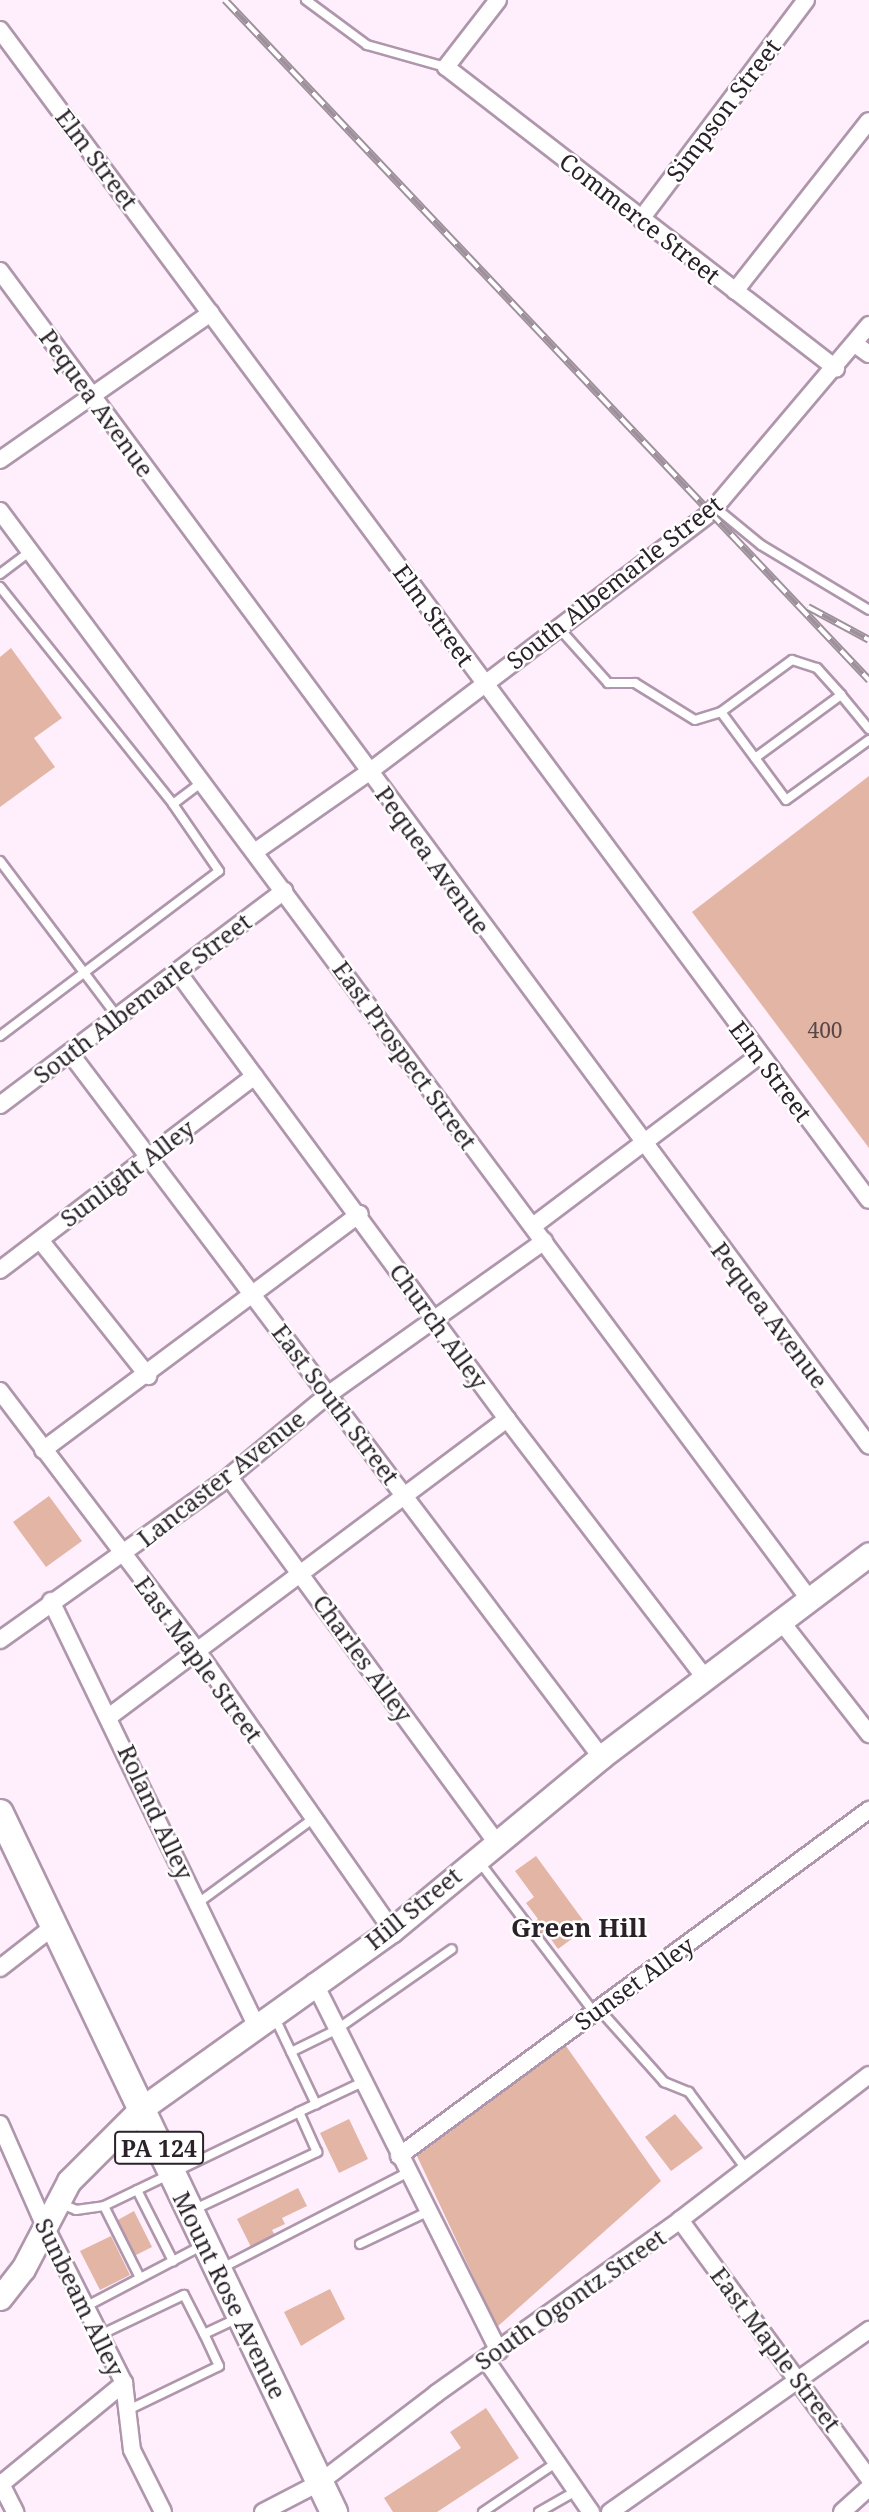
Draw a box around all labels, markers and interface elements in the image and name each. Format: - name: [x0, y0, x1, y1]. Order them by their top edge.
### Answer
- street label: Simpson Street: [660, 33, 786, 187]
- street label: Elm Street: [50, 103, 144, 215]
- street label: Commerce Street: [554, 146, 726, 290]
- street label: Pequea Avenue: [34, 323, 160, 483]
- street label: South Albemarle Street: [501, 489, 727, 675]
- street label: Elm Street: [388, 559, 480, 671]
- street label: Pequea Avenue: [370, 780, 496, 940]
- street label: South Albemarle Street: [28, 907, 256, 1089]
- street label: East Prospect Street: [327, 955, 483, 1155]
- street label: Elm Street: [724, 1015, 818, 1127]
- house number: 400: [807, 1017, 843, 1043]
- street label: Sunlight Alley: [54, 1113, 200, 1233]
- street label: Pequea Avenue: [706, 1236, 834, 1394]
- street label: Church Alley: [384, 1258, 494, 1394]
- street label: East South Street: [266, 1318, 406, 1490]
- street label: Lancaster Avenue: [131, 1404, 311, 1552]
- street label: East Maple Street: [129, 1570, 269, 1748]
- street label: Charles Alley: [307, 1589, 419, 1727]
- street label: Roland Alley: [112, 1740, 200, 1884]
- street label: Hill Street: [359, 1861, 467, 1955]
- district label: Green Hill: [511, 1912, 647, 1944]
- street label: Sunset Alley: [569, 1930, 699, 2036]
- road number: PA 124: [114, 2128, 204, 2168]
- street label: Mount Rose Avenue: [167, 2187, 293, 2403]
- street label: Sunbeam Alley: [29, 2213, 131, 2381]
- street label: South Ogontz Street: [469, 2222, 671, 2376]
- street label: East Maple Street: [705, 2261, 847, 2437]

